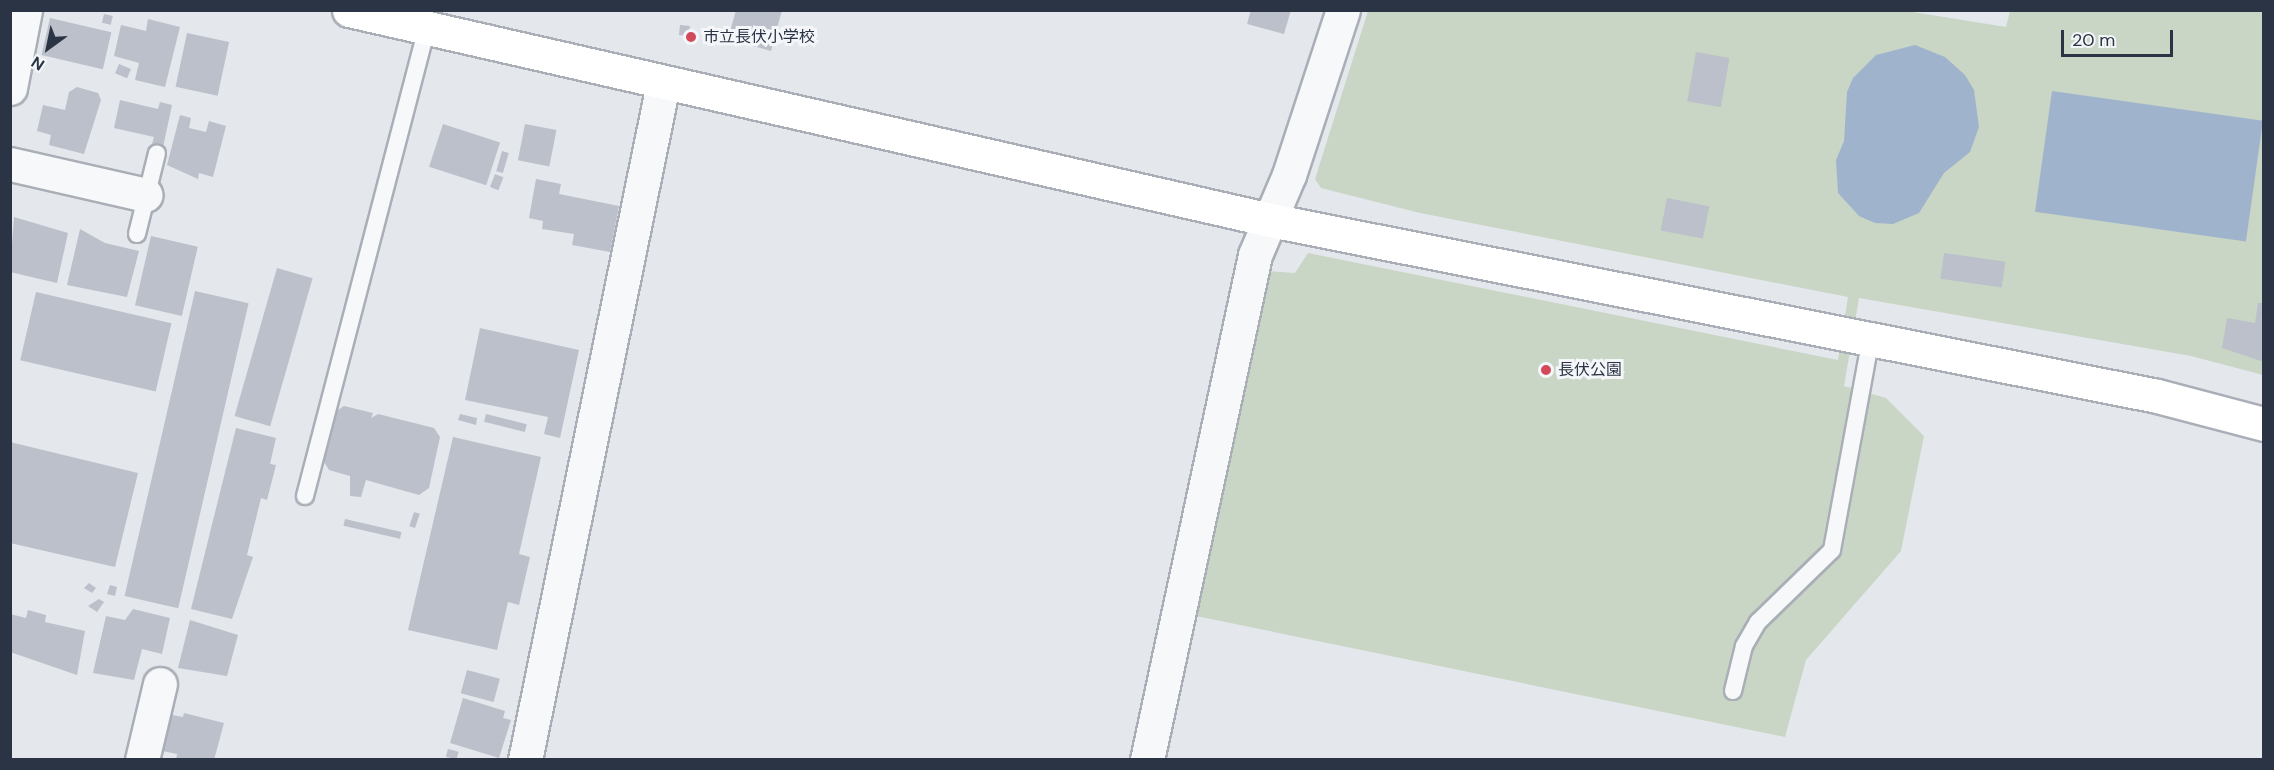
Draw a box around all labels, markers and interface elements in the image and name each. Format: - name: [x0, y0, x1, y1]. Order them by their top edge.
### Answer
- north arrow: [18, 18, 78, 78]
- scale bar: [2064, 18, 2176, 56]
- place label: 市立長伏小学校: [703, 27, 815, 47]
- text: 20 m: [2072, 28, 2115, 52]
- marker: 市立長伏小学校: [684, 30, 698, 44]
- text: N: [27, 52, 49, 76]
- place label: 長伏公園: [1558, 360, 1622, 380]
- marker: 長伏公園: [1539, 363, 1553, 377]

